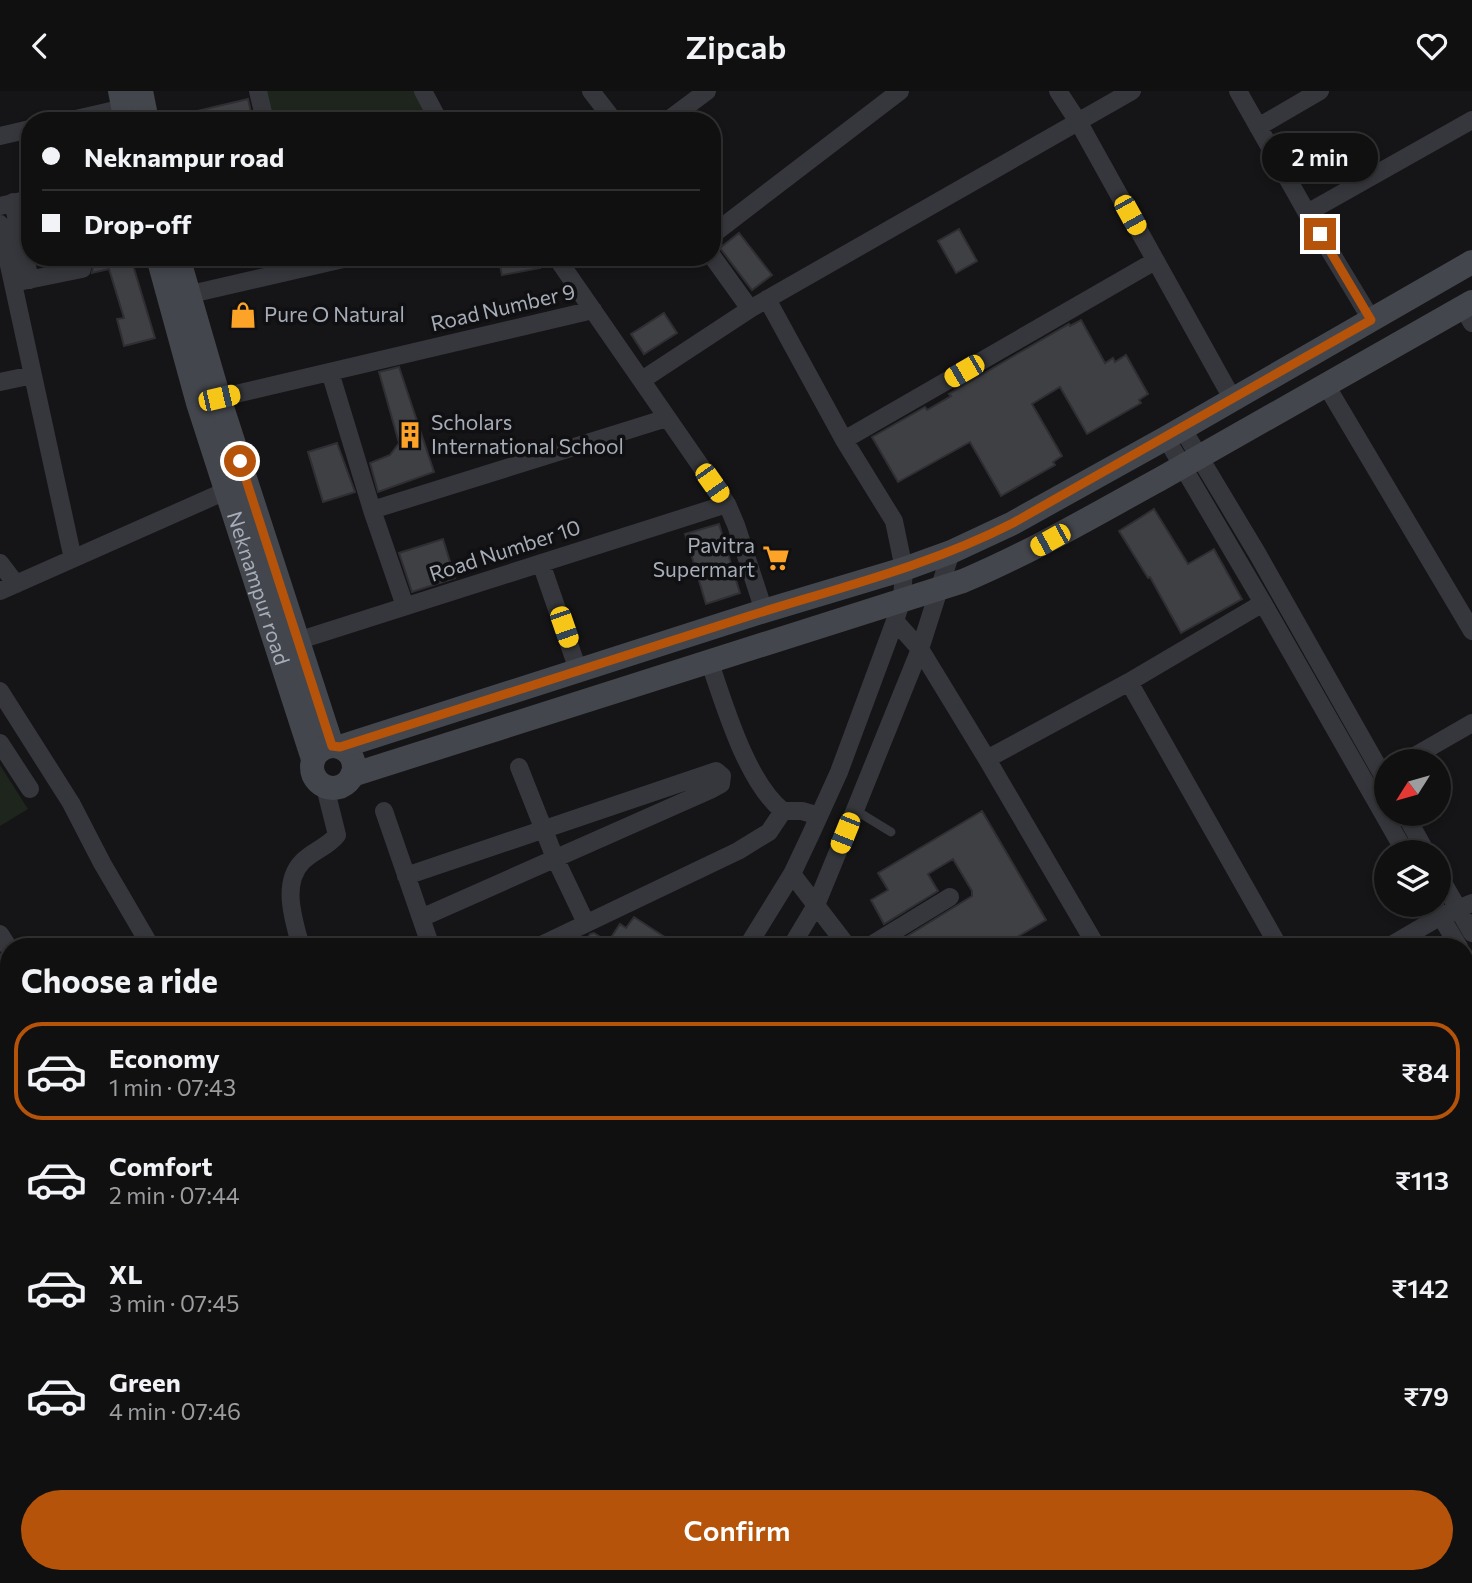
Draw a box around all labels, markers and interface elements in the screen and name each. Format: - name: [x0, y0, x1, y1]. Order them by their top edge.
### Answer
- text: Zipcab: [686, 26, 786, 66]
- icon: back: [21, 27, 59, 65]
- icon: heart: [1413, 27, 1451, 65]
- callout: 2 min: [1262, 132, 1378, 181]
- text: Neknampur road: [84, 141, 284, 172]
- text: 2 min: [1292, 143, 1348, 171]
- car: [1111, 192, 1150, 238]
- text: Drop-off: [84, 208, 191, 239]
- route end: [1304, 218, 1336, 250]
- street label: Road Number 9: [428, 278, 577, 335]
- shop icon: Pure O Natural: [228, 300, 258, 330]
- place label: Pure O Natural: [264, 301, 405, 326]
- car: [941, 351, 988, 391]
- car: [197, 383, 242, 413]
- place label: Scholars International School: [431, 409, 624, 458]
- building icon: Scholars International School: [395, 420, 425, 450]
- route start: [224, 445, 256, 477]
- car: [692, 460, 733, 506]
- street label: Neknampur road: [223, 508, 296, 668]
- street label: Road Number 10: [426, 513, 583, 586]
- car: [1027, 521, 1074, 559]
- place label: Pavitra Supermart: [653, 532, 755, 581]
- supermarket icon: Pavitra Supermart: [761, 543, 791, 573]
- car: [548, 604, 581, 650]
- north arrow: [1374, 749, 1451, 826]
- map controls: [1374, 749, 1451, 917]
- car: [828, 810, 863, 856]
- button: layers: [1374, 840, 1451, 917]
- text: Choose a ride: [21, 960, 218, 1000]
- icon: car: [25, 1040, 88, 1103]
- text: Economy: [109, 1042, 220, 1073]
- text: ₹84: [1401, 1056, 1449, 1087]
- text: 1 min · 07:43: [109, 1073, 236, 1101]
- icon: car: [25, 1148, 88, 1211]
- text: Comfort: [109, 1150, 212, 1181]
- text: ₹113: [1395, 1164, 1449, 1195]
- text: 2 min · 07:44: [109, 1181, 240, 1209]
- icon: car: [25, 1256, 88, 1319]
- text: XL: [109, 1258, 143, 1289]
- text: ₹142: [1391, 1272, 1449, 1303]
- text: 3 min · 07:45: [109, 1289, 239, 1317]
- icon: car: [25, 1364, 88, 1427]
- text: Green: [109, 1366, 181, 1397]
- text: ₹79: [1403, 1380, 1449, 1411]
- text: 4 min · 07:46: [109, 1397, 241, 1425]
- button: Confirm: [21, 1490, 1453, 1570]

